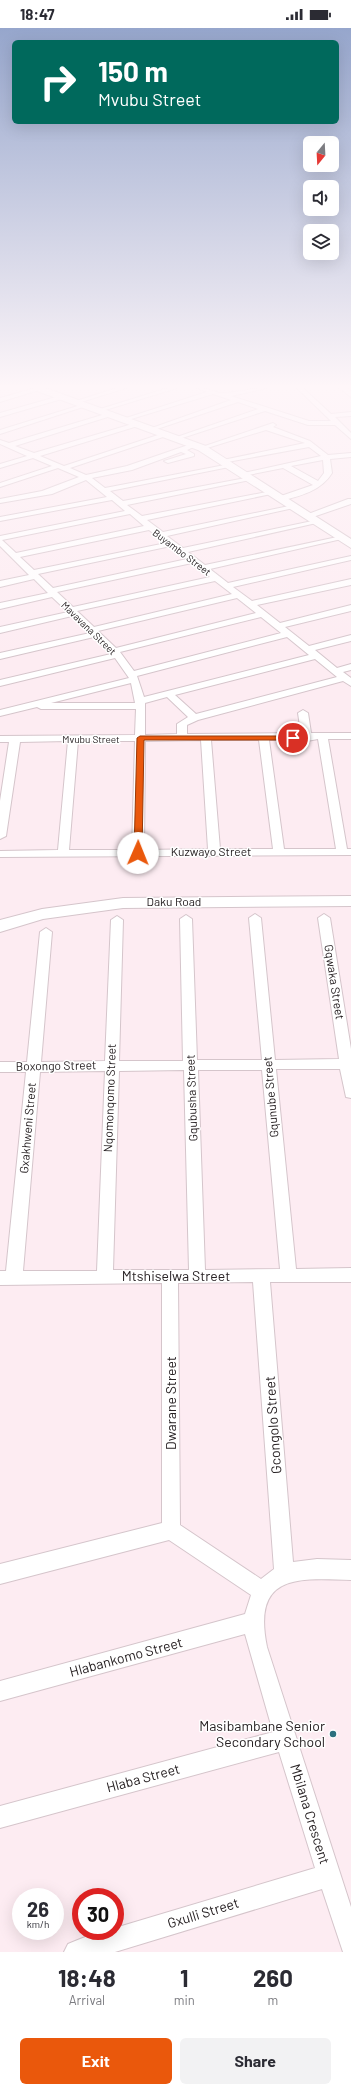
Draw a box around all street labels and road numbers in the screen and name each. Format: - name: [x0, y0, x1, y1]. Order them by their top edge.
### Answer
- street label: Buyambo Street: [151, 526, 214, 578]
- street label: Mavavana Street: [59, 599, 119, 657]
- street label: Mvubu Street: [62, 733, 120, 745]
- street label: Kuzwayo Street: [171, 844, 251, 858]
- street label: Daku Road: [147, 894, 201, 908]
- street label: Gqwaka Street: [322, 943, 348, 1020]
- street label: Nqomonqomo Street: [100, 1043, 118, 1153]
- street label: Gqubusha Street: [182, 1054, 200, 1142]
- street label: Gqunube Street: [259, 1056, 281, 1138]
- street label: Boxongo Street: [16, 1057, 96, 1073]
- street label: Gxakhweni Street: [16, 1082, 38, 1174]
- street label: Mtshiselwa Street: [122, 1267, 230, 1284]
- street label: Dwarane Street: [162, 1356, 179, 1450]
- street label: Gcongolo Street: [261, 1376, 284, 1475]
- street label: Hlabankomo Street: [67, 1633, 184, 1680]
- street label: Hlaba Street: [104, 1760, 181, 1795]
- street label: Mbilana Crescent: [287, 1762, 334, 1866]
- street label: Gxulli Street: [165, 1894, 241, 1931]

